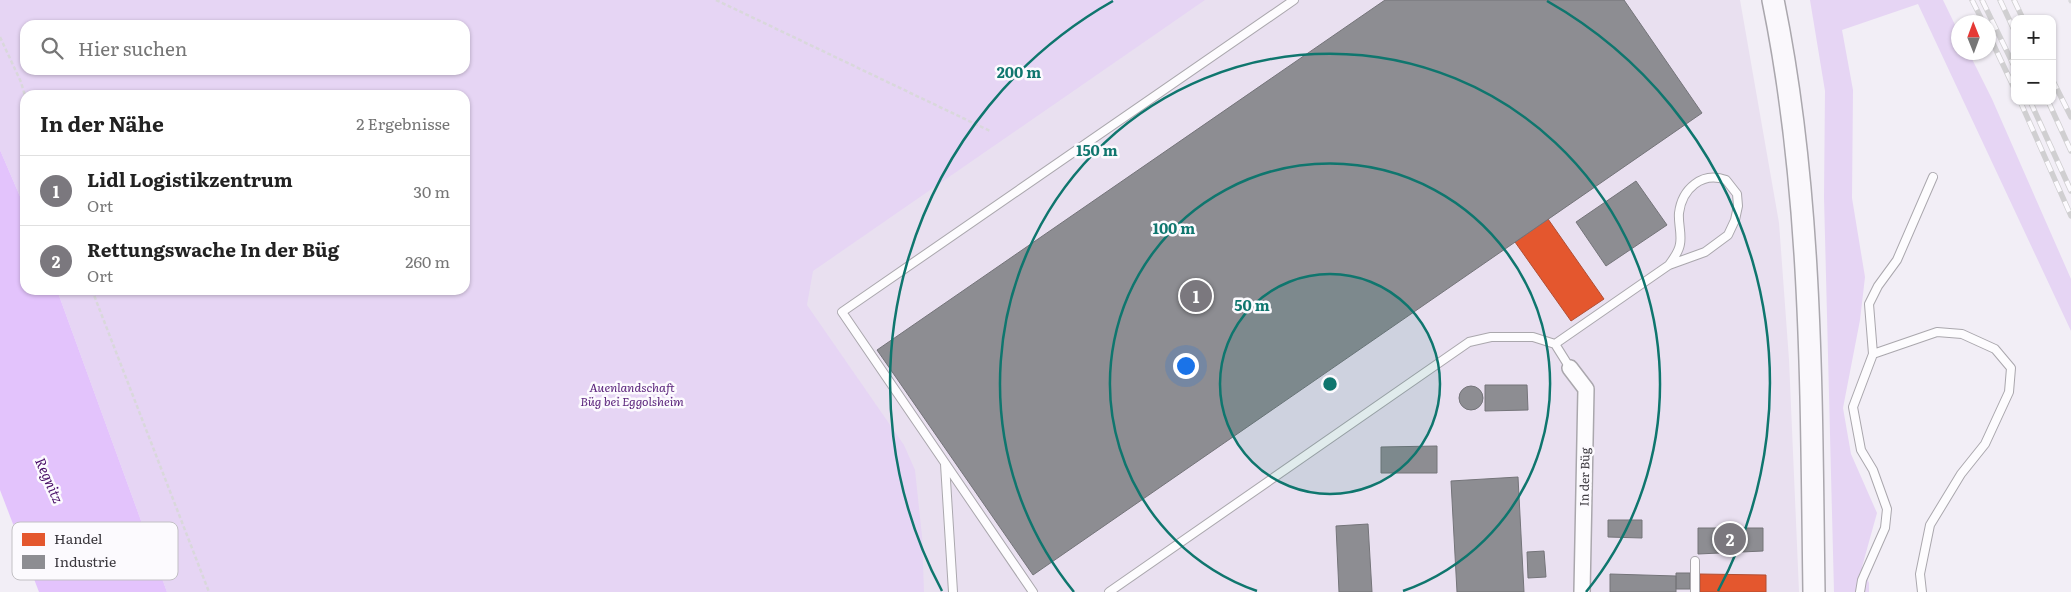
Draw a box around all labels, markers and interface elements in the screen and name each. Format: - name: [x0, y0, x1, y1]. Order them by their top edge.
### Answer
- north arrow: [1951, 15, 1996, 60]
- map controls: [2011, 15, 2056, 105]
- button: +: [2011, 15, 2056, 60]
- search box: [20, 20, 470, 75]
- icon: search: [38, 34, 66, 62]
- text: Hier suchen: [78, 34, 187, 62]
- text: 200 m: [997, 60, 1041, 83]
- button: −: [2011, 60, 2056, 105]
- text: In der Nähe: [40, 107, 164, 138]
- text: 2 Ergebnisse: [356, 111, 450, 135]
- text: 150 m: [1076, 138, 1118, 161]
- text: Lidl Logistikzentrum: [87, 165, 293, 193]
- text: 1: [53, 179, 59, 203]
- text: 30 m: [413, 179, 450, 203]
- text: Ort: [87, 193, 113, 217]
- text: 100 m: [1153, 216, 1195, 239]
- text: Rettungswache In der Büg: [87, 235, 339, 263]
- text: 2: [52, 249, 60, 273]
- text: 260 m: [405, 249, 450, 273]
- text: Ort: [87, 263, 113, 287]
- pin: 1: [1180, 277, 1212, 315]
- text: 50 m: [1234, 293, 1270, 316]
- your location: [1173, 353, 1199, 379]
- centre of rings: [1321, 375, 1339, 393]
- park label: Auenlandschaft Büg bei Eggolsheim: [580, 378, 684, 410]
- street label: In der Büg: [1574, 447, 1594, 507]
- water label: Regnitz: [31, 454, 69, 506]
- pin: 2: [1714, 520, 1746, 558]
- legend: [12, 522, 178, 580]
- text: Handel: [54, 528, 103, 548]
- text: Industrie: [54, 551, 116, 571]

